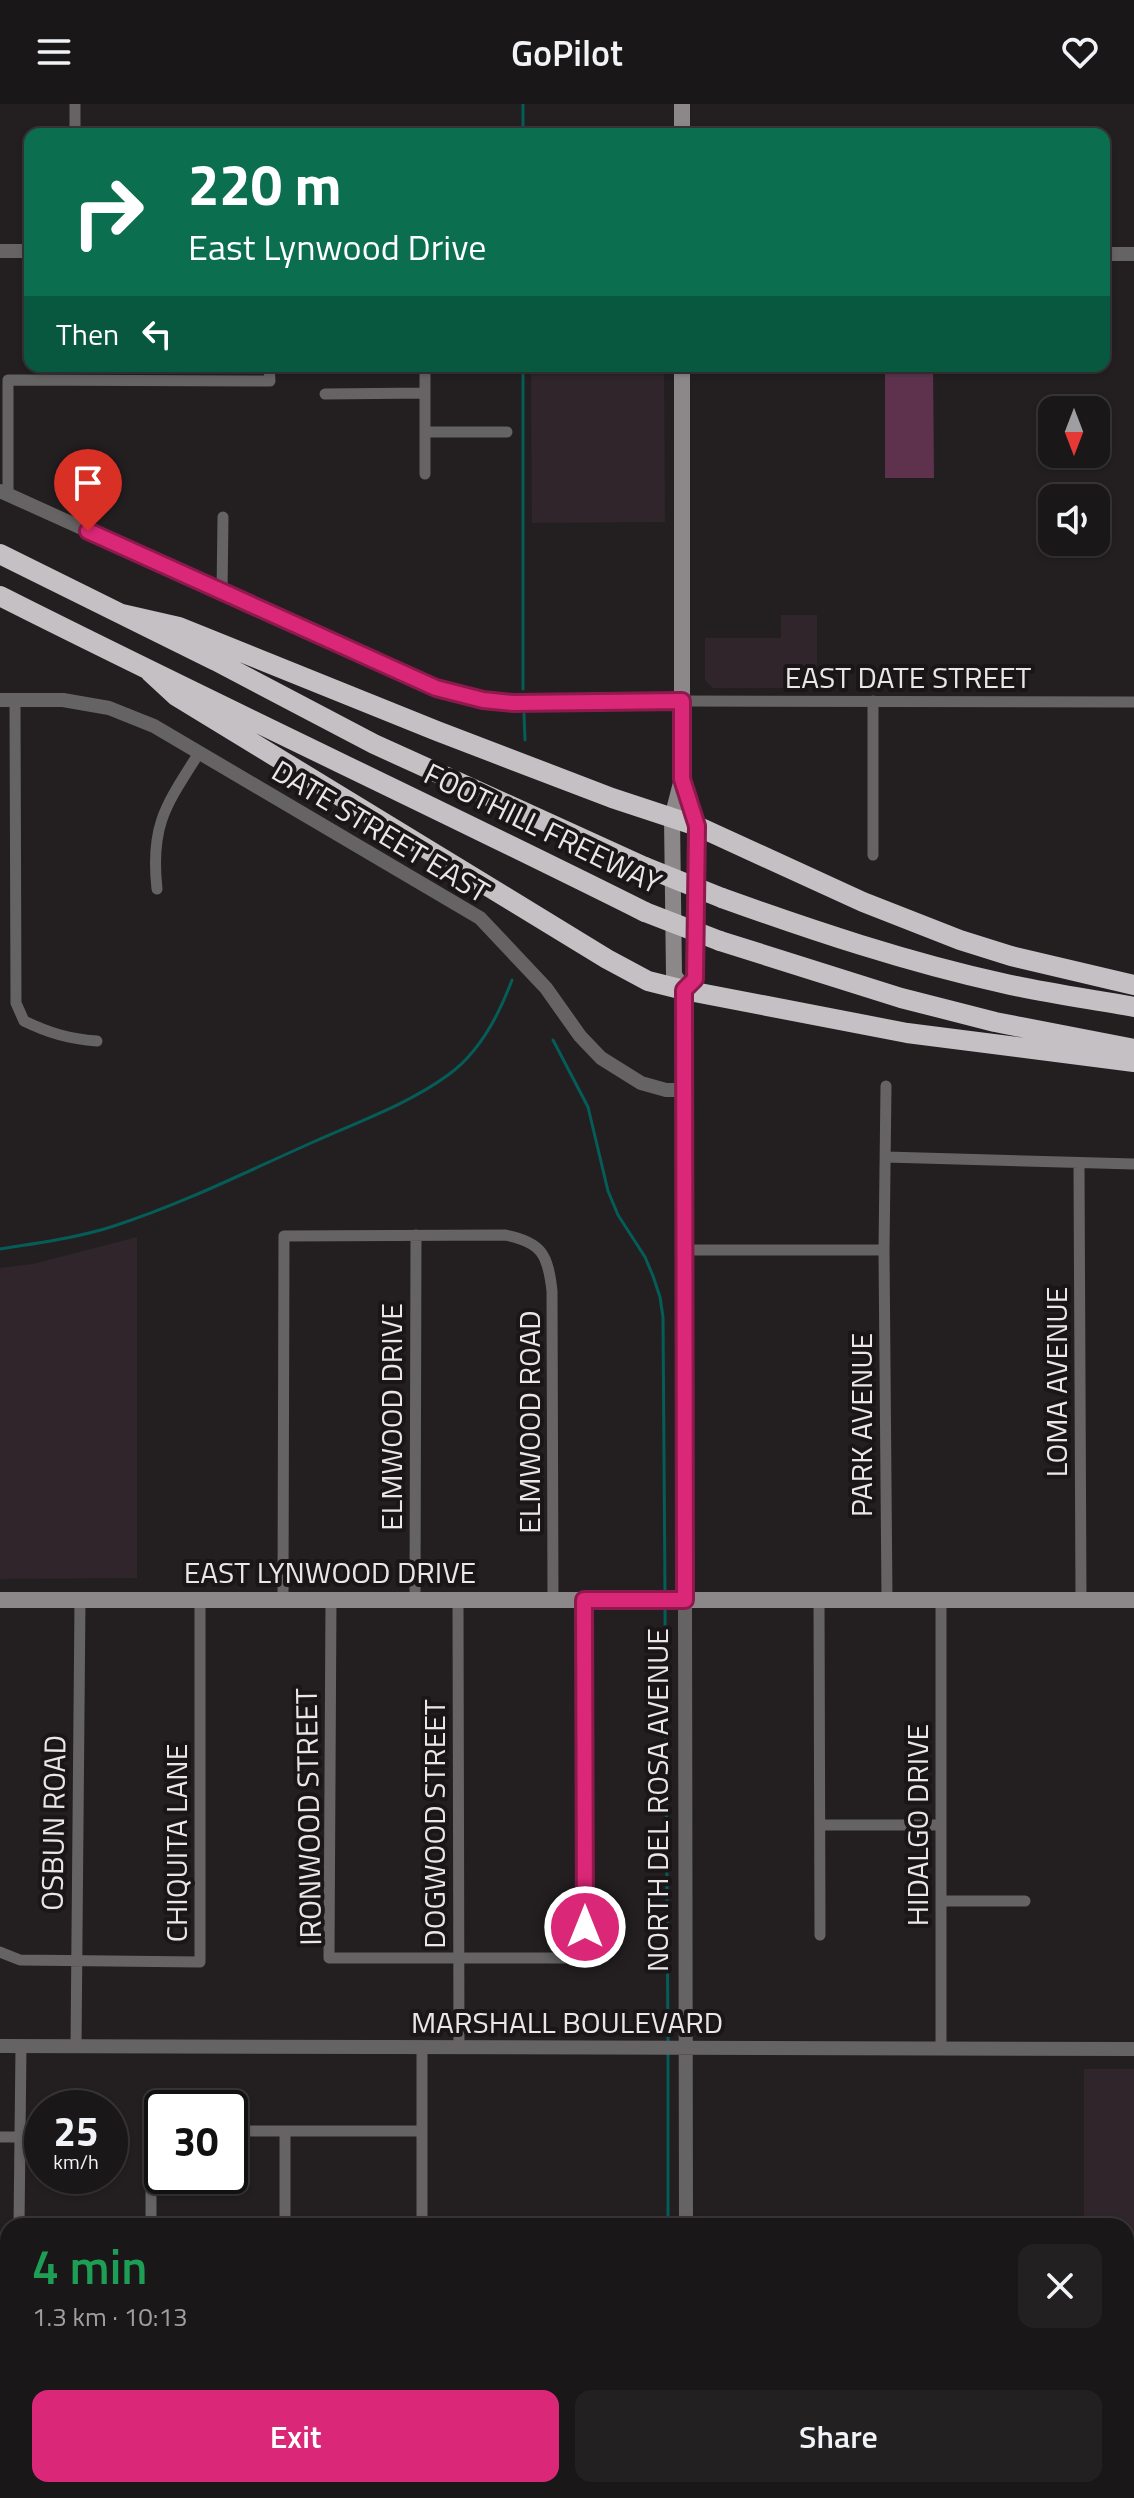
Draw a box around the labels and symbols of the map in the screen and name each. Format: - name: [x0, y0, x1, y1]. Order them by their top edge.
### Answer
- north arrow: [1038, 396, 1110, 468]
- pin: [54, 449, 122, 531]
- street label: EAST DATE STREET: [785, 654, 1032, 700]
- street label: DATE STREET EAST: [263, 748, 499, 914]
- street label: FOOTHILL FREEWAY: [416, 751, 670, 905]
- street label: LOMA AVENUE: [1033, 1287, 1079, 1477]
- street label: ELMWOOD DRIVE: [368, 1303, 414, 1531]
- street label: ELMWOOD ROAD: [506, 1310, 552, 1534]
- street label: PARK AVENUE: [838, 1333, 884, 1517]
- street label: EAST LYNWOOD DRIVE: [184, 1549, 476, 1595]
- street label: NORTH DEL ROSA AVENUE: [634, 1628, 680, 1972]
- street label: IRONWOOD STREET: [283, 1688, 333, 1946]
- street label: DOGWOOD STREET: [411, 1699, 457, 1949]
- street label: HIDALGO DRIVE: [894, 1724, 940, 1926]
- street label: OSBUN ROAD: [28, 1735, 78, 1911]
- street label: CHIQUITA LANE: [153, 1744, 199, 1942]
- position arrow: [543, 1885, 627, 1969]
- street label: MARSHALL BOULEVARD: [411, 1999, 723, 2045]
- speed limit sign: 30: [144, 2090, 248, 2194]

